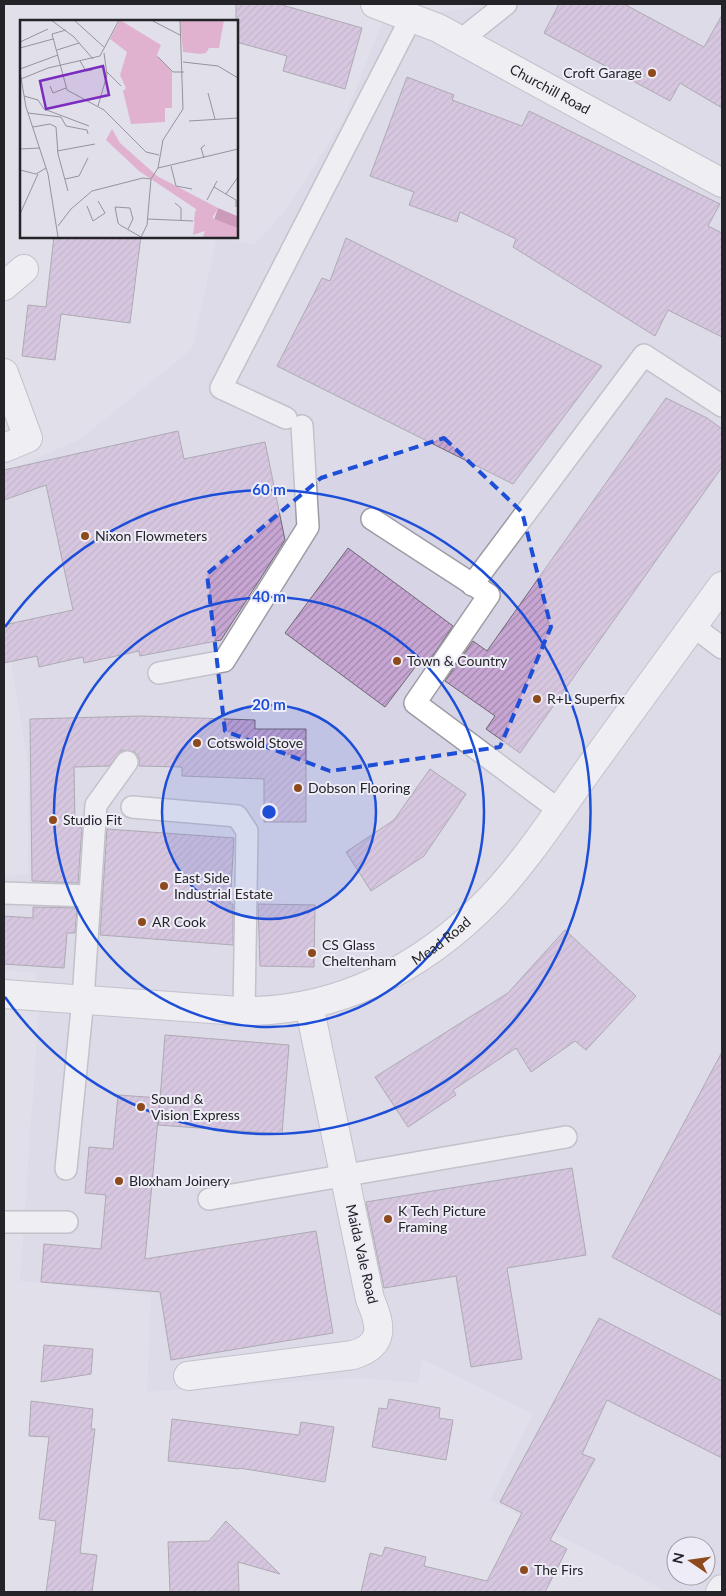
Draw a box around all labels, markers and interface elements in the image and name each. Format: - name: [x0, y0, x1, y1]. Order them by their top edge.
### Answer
- inset map: [20, 20, 238, 238]
- street label: Churchill Road: [507, 60, 593, 117]
- place label: Croft Garage: [563, 64, 642, 81]
- marker: Croft Garage: [646, 67, 658, 79]
- text: 60 m: [252, 480, 286, 498]
- place label: Nixon Flowmeters: [95, 527, 207, 544]
- marker: Nixon Flowmeters: [79, 530, 91, 542]
- text: 40 m: [252, 587, 286, 605]
- place label: Town & Country: [407, 652, 508, 669]
- marker: Town & Country: [391, 655, 403, 667]
- place label: R+L Superfix: [547, 690, 625, 707]
- marker: R+L Superfix: [531, 693, 543, 705]
- text: 20 m: [252, 695, 286, 713]
- place label: Cotswold Stove: [207, 734, 303, 751]
- marker: Cotswold Stove: [191, 737, 203, 749]
- place label: Dobson Flooring: [308, 779, 410, 796]
- marker: Dobson Flooring: [292, 782, 304, 794]
- centre of rings: [260, 803, 278, 821]
- place label: Studio Fit: [63, 811, 122, 828]
- marker: Studio Fit: [47, 814, 59, 826]
- place label: East Side Industrial Estate: [174, 869, 273, 902]
- marker: East Side Industrial Estate: [158, 880, 170, 892]
- place label: AR Cook: [152, 913, 207, 930]
- street label: Mead Road: [408, 913, 474, 968]
- marker: AR Cook: [136, 916, 148, 928]
- place label: CS Glass Cheltenham: [322, 936, 396, 969]
- marker: CS Glass Cheltenham: [306, 947, 318, 959]
- place label: Sound & Vision Express: [151, 1090, 240, 1123]
- marker: Sound & Vision Express: [135, 1101, 147, 1113]
- place label: Bloxham Joinery: [129, 1172, 231, 1189]
- marker: Bloxham Joinery: [113, 1175, 125, 1187]
- street label: Maida Vale Road: [343, 1202, 382, 1305]
- place label: K Tech Picture Framing: [398, 1202, 486, 1235]
- marker: K Tech Picture Framing: [382, 1213, 394, 1225]
- north arrow: [666, 1536, 716, 1586]
- text: N: [668, 1551, 687, 1565]
- place label: The Firs: [534, 1561, 583, 1578]
- marker: The Firs: [518, 1564, 530, 1576]

